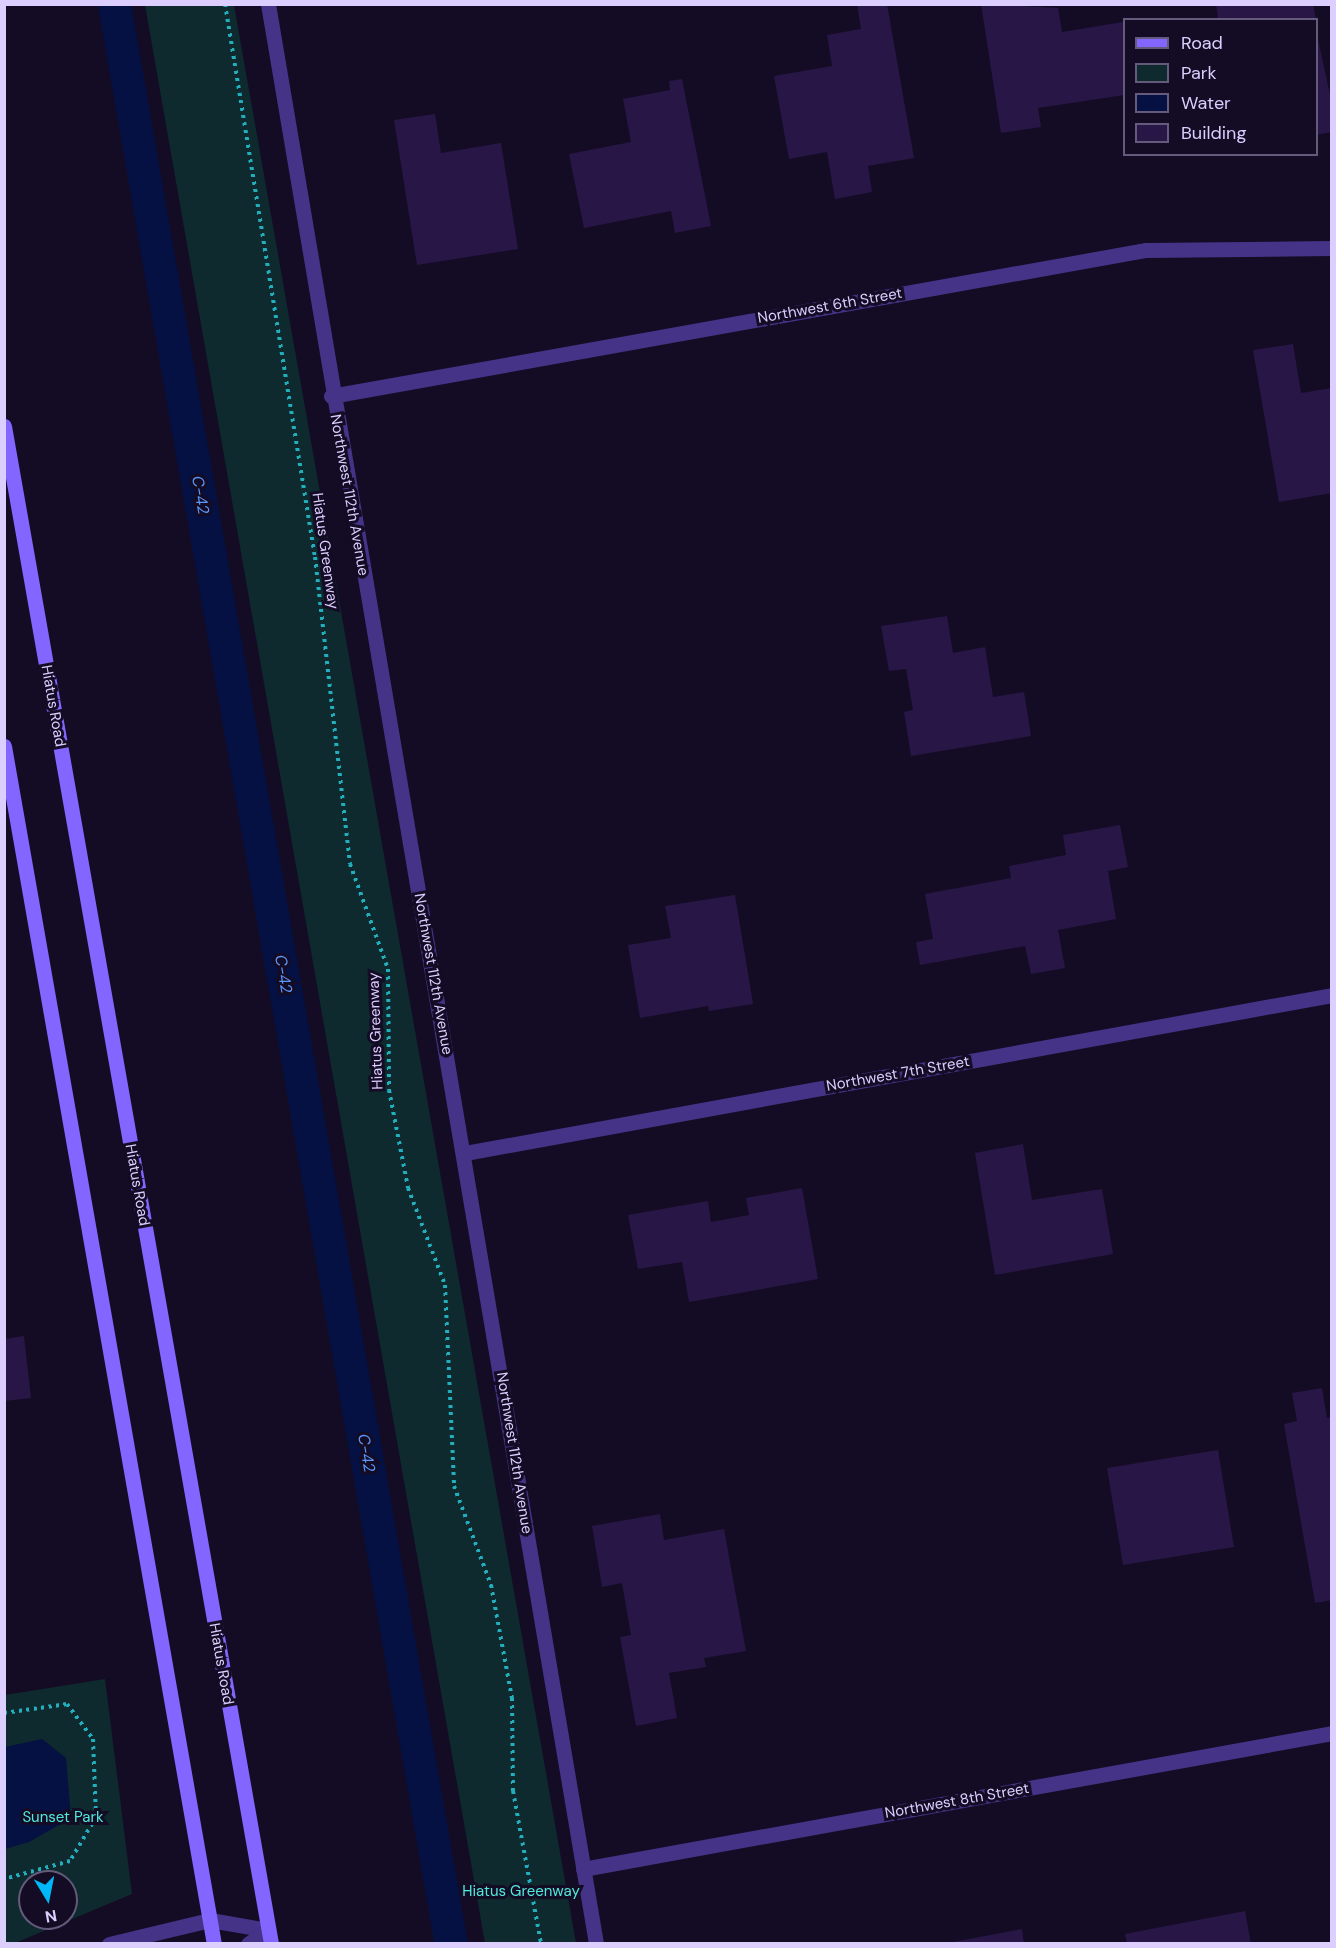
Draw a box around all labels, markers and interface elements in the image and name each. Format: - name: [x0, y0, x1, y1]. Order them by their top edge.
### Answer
- legend: [1123, 18, 1318, 156]
- text: Road: [1181, 31, 1223, 55]
- text: Park: [1181, 61, 1217, 85]
- text: Water: [1181, 91, 1231, 115]
- text: Building: [1181, 121, 1246, 145]
- street label: Northwest 6th Street: [756, 284, 904, 328]
- street label: Northwest 112th Avenue: [326, 413, 372, 577]
- water label: C-42: [187, 474, 213, 516]
- street label: Hiatus Greenway: [308, 492, 342, 610]
- street label: Hiatus Road: [37, 664, 69, 748]
- street label: Northwest 112th Avenue: [410, 892, 456, 1056]
- water label: C-42: [270, 953, 296, 995]
- street label: Hiatus Greenway: [365, 972, 387, 1090]
- street label: Northwest 7th Street: [825, 1053, 971, 1095]
- street label: Hiatus Road: [121, 1143, 153, 1227]
- street label: Northwest 112th Avenue: [492, 1371, 536, 1535]
- water label: C-42: [353, 1432, 379, 1474]
- street label: Hiatus Road: [205, 1622, 237, 1706]
- street label: Northwest 8th Street: [883, 1779, 1031, 1823]
- park label: Sunset Park: [22, 1809, 104, 1827]
- north arrow: [18, 1870, 78, 1930]
- park label: Hiatus Greenway: [462, 1883, 580, 1901]
- text: N: [43, 1905, 58, 1928]

